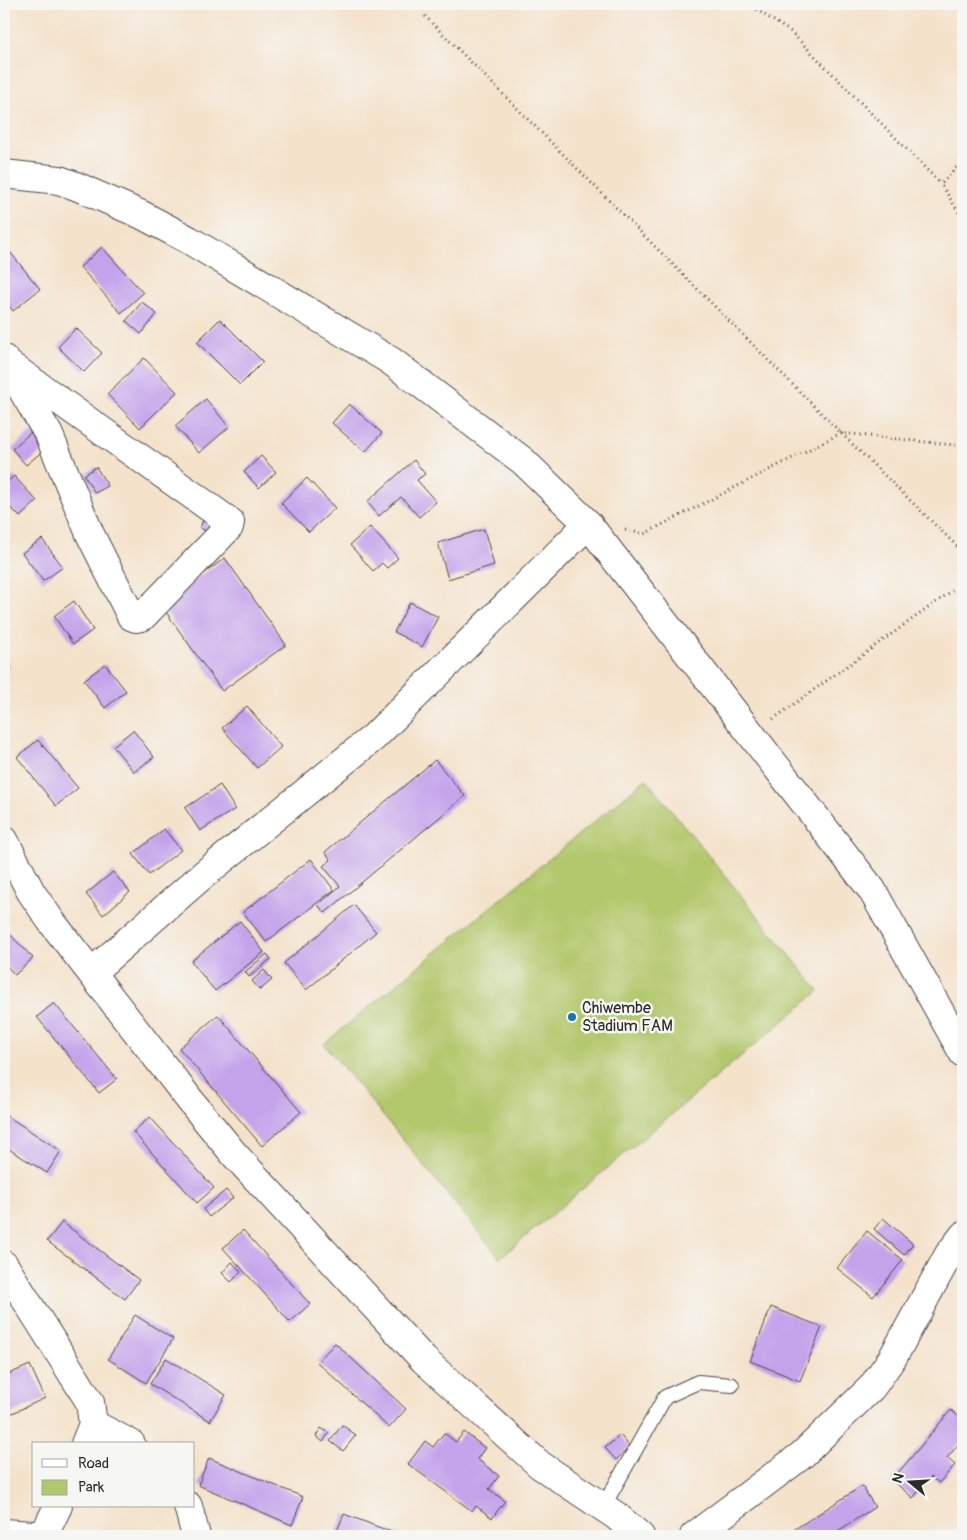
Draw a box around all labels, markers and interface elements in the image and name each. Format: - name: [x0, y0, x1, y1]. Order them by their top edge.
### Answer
- place label: Chiwembe Stadium FAM: [582, 998, 673, 1036]
- marker: Chiwembe Stadium FAM: [566, 1011, 578, 1023]
- legend: [32, 1442, 195, 1508]
- text: Road: [78, 1454, 109, 1473]
- north arrow: [884, 1458, 934, 1508]
- text: N: [889, 1471, 908, 1485]
- text: Park: [78, 1478, 105, 1497]

